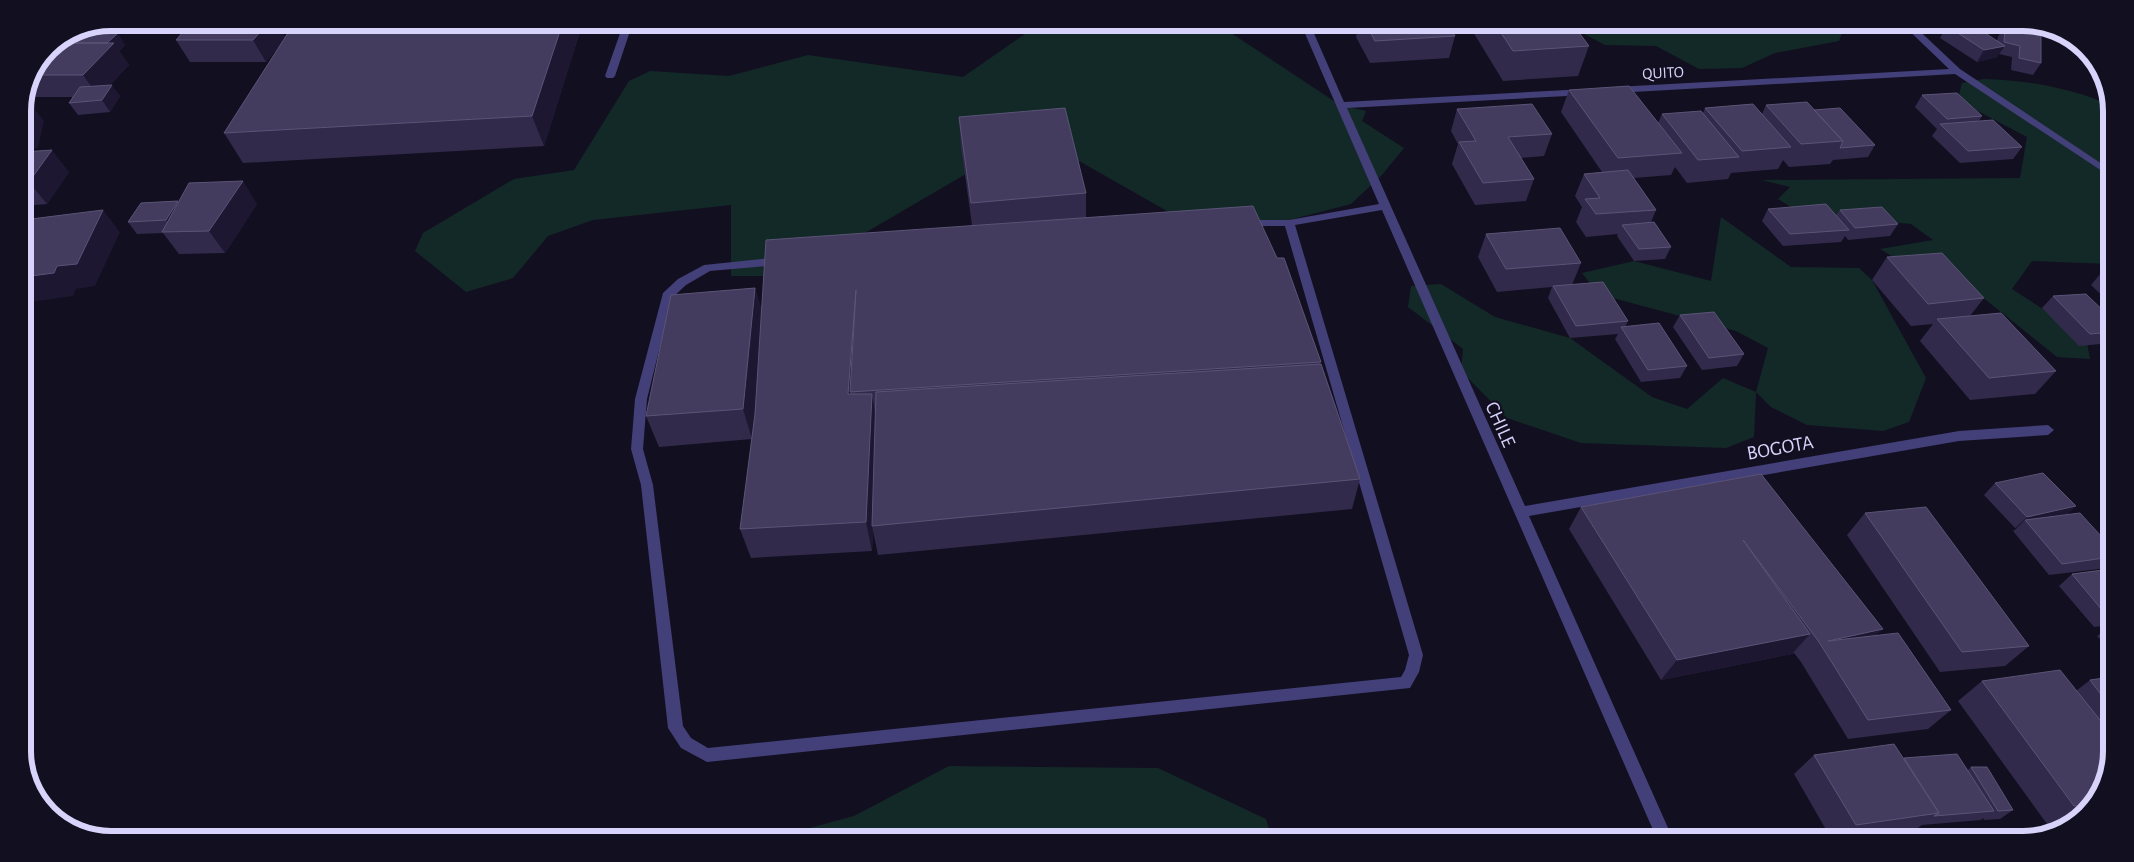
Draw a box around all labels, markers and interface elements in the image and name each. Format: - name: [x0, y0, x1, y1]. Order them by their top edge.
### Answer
- street label: QUITO: [1642, 64, 1684, 83]
- street label: CHILE: [1481, 399, 1519, 450]
- street label: BOGOTA: [1745, 432, 1816, 464]

